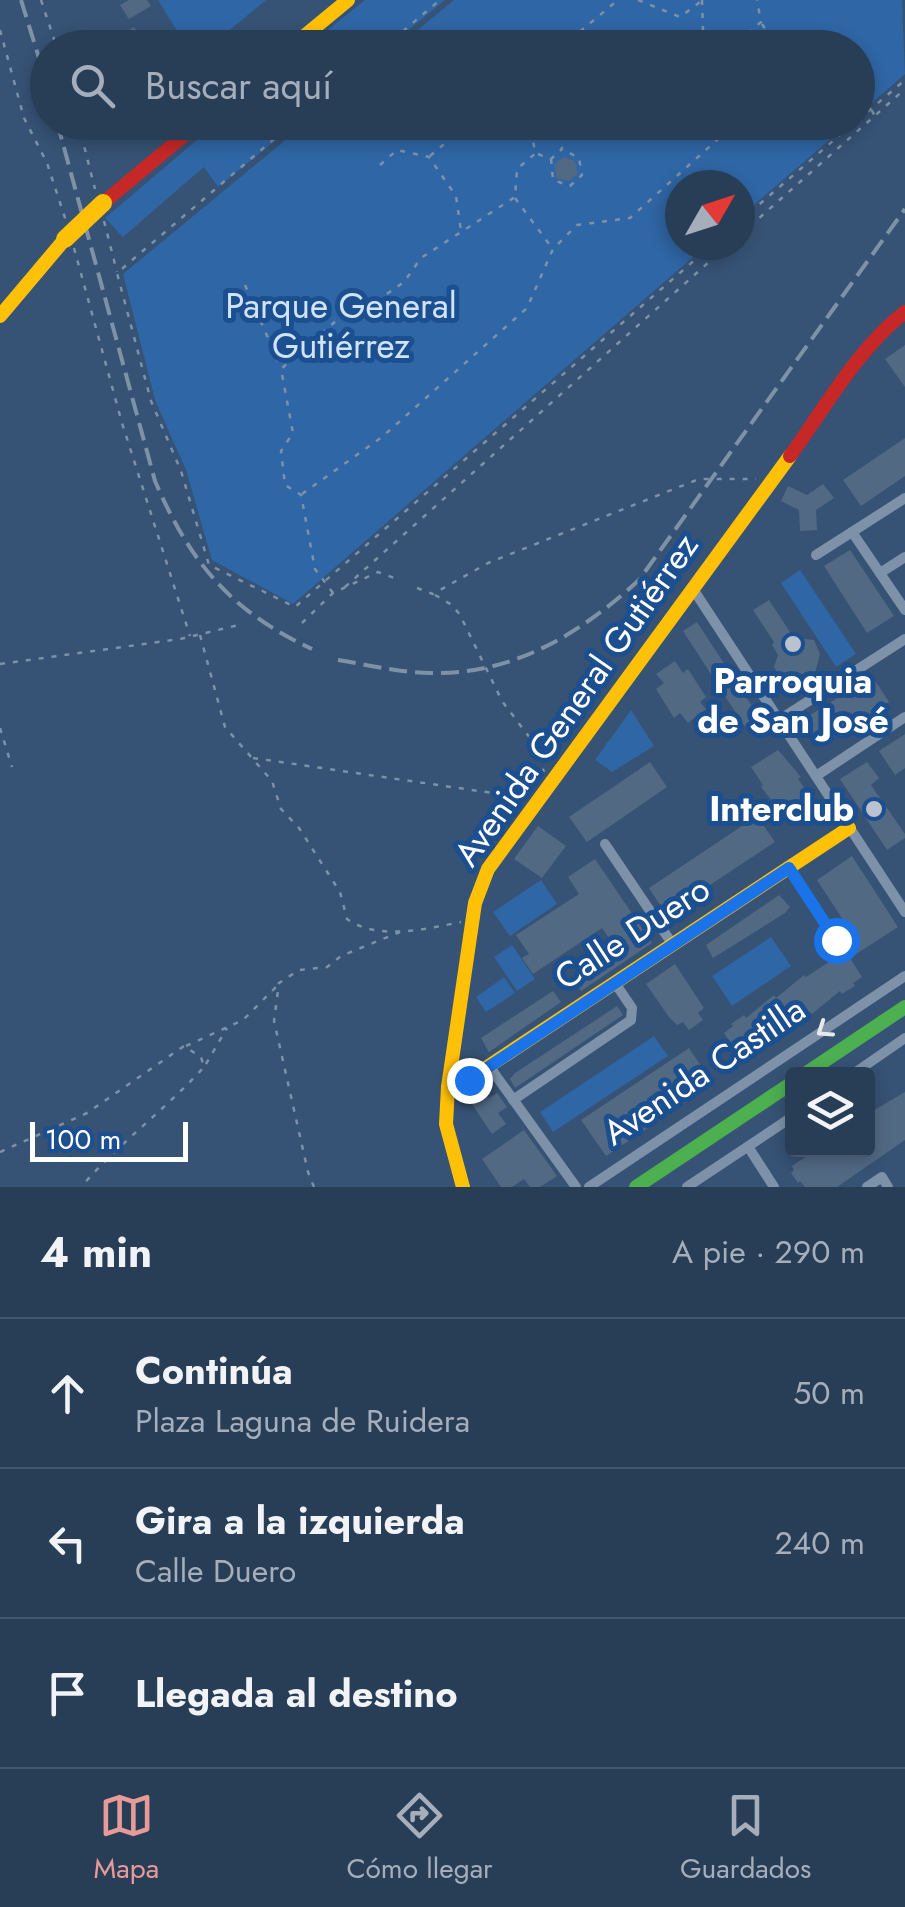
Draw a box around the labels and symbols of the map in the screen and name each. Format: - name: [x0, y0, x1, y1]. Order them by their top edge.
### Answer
- north arrow: [665, 170, 755, 260]
- park label: Parque General Gutiérrez: [225, 281, 457, 371]
- street label: Avenida General Gutiérrez: [442, 523, 710, 877]
- marker: Parroquia de San José: [782, 633, 804, 655]
- place label: Parroquia de San José: [697, 656, 889, 746]
- place label: Interclub: [709, 784, 854, 834]
- marker: Interclub: [863, 798, 885, 820]
- street label: Calle Duero: [544, 864, 720, 1002]
- route start: [814, 918, 860, 964]
- street label: Avenida Castilla: [593, 985, 815, 1157]
- one-way arrow: [816, 1018, 834, 1037]
- route end: [447, 1058, 493, 1104]
- scale bar: [30, 1117, 188, 1162]

